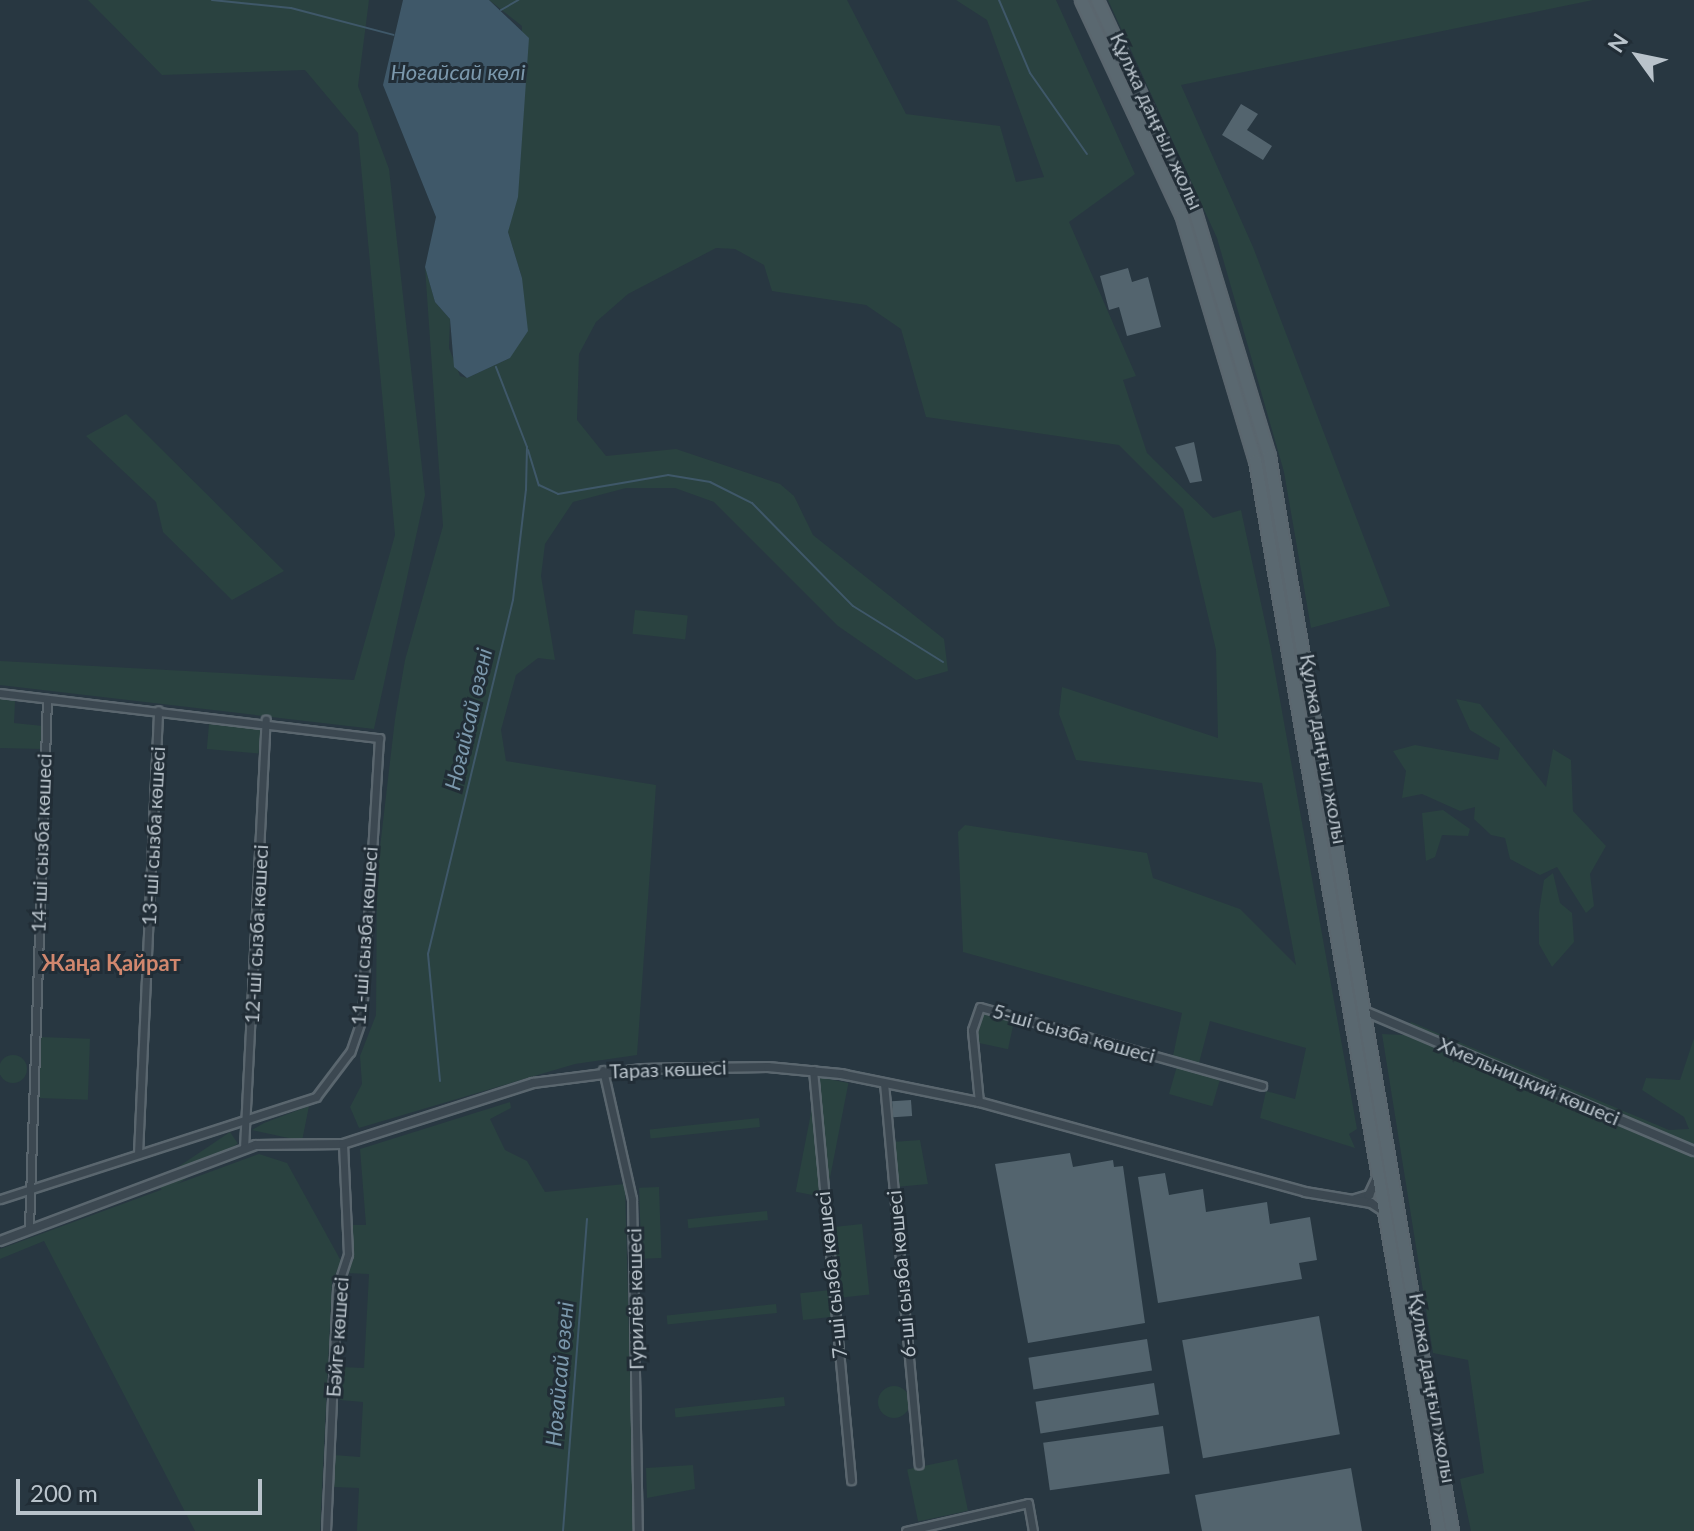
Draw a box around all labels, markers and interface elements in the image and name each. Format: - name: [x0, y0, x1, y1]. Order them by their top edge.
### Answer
- north arrow: [1598, 16, 1678, 96]
- text: N: [1602, 28, 1633, 57]
- street label: Құлжа даңғыл жолы: [1105, 29, 1209, 213]
- water label: Ноғайсай көлі: [390, 59, 526, 85]
- water label: Ноғайсай өзені: [439, 645, 497, 793]
- street label: Құлжа даңғыл жолы: [1295, 652, 1353, 846]
- street label: 13-ші сызба көшесі: [136, 746, 170, 926]
- street label: 14-ші сызба көшесі: [26, 753, 56, 933]
- street label: 12-ші сызба көшесі: [239, 844, 273, 1024]
- street label: 11-ші сызба көшесі: [346, 846, 382, 1026]
- district label: Жаңа Қайрат: [41, 950, 181, 976]
- street label: 5-ші сызба көшесі: [990, 998, 1158, 1068]
- street label: Хмельницкий көшесі: [1435, 1032, 1623, 1130]
- street label: Тараз көшесі: [609, 1055, 727, 1083]
- street label: 6-ші сызба көшесі: [882, 1189, 920, 1359]
- street label: 7-ші сызба көшесі: [810, 1190, 852, 1360]
- street label: Гурилёв көшесі: [622, 1228, 648, 1370]
- street label: Бәйге көшесі: [321, 1276, 353, 1398]
- street label: Құлжа даңғыл жолы: [1404, 1291, 1462, 1485]
- water label: Ноғайсай өзені: [540, 1301, 578, 1447]
- scale bar: [20, 1463, 266, 1513]
- text: 200 m: [30, 1478, 98, 1507]

